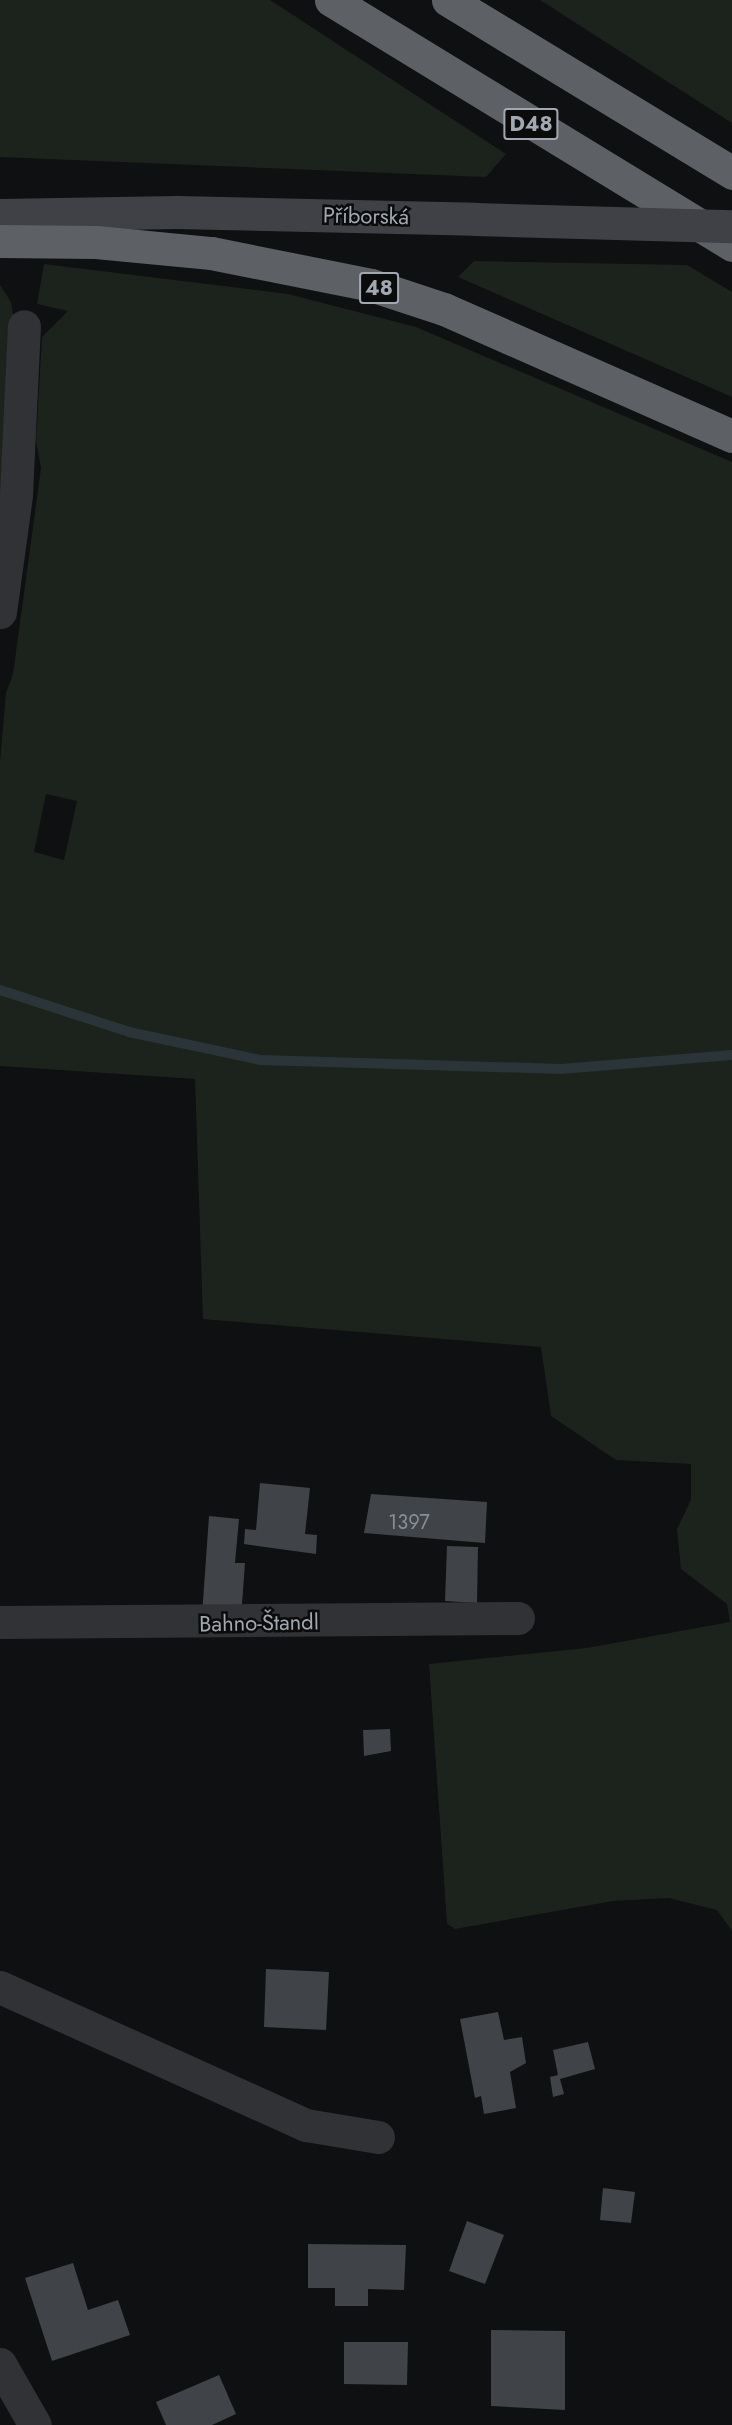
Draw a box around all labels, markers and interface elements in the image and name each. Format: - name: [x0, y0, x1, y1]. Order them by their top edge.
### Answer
- road number: D48: [502, 106, 560, 142]
- street label: Příborská: [323, 202, 409, 230]
- road number: 48: [358, 270, 400, 306]
- house number: 1397: [388, 1510, 430, 1534]
- street label: Bahno-Štandl: [199, 1609, 319, 1637]

